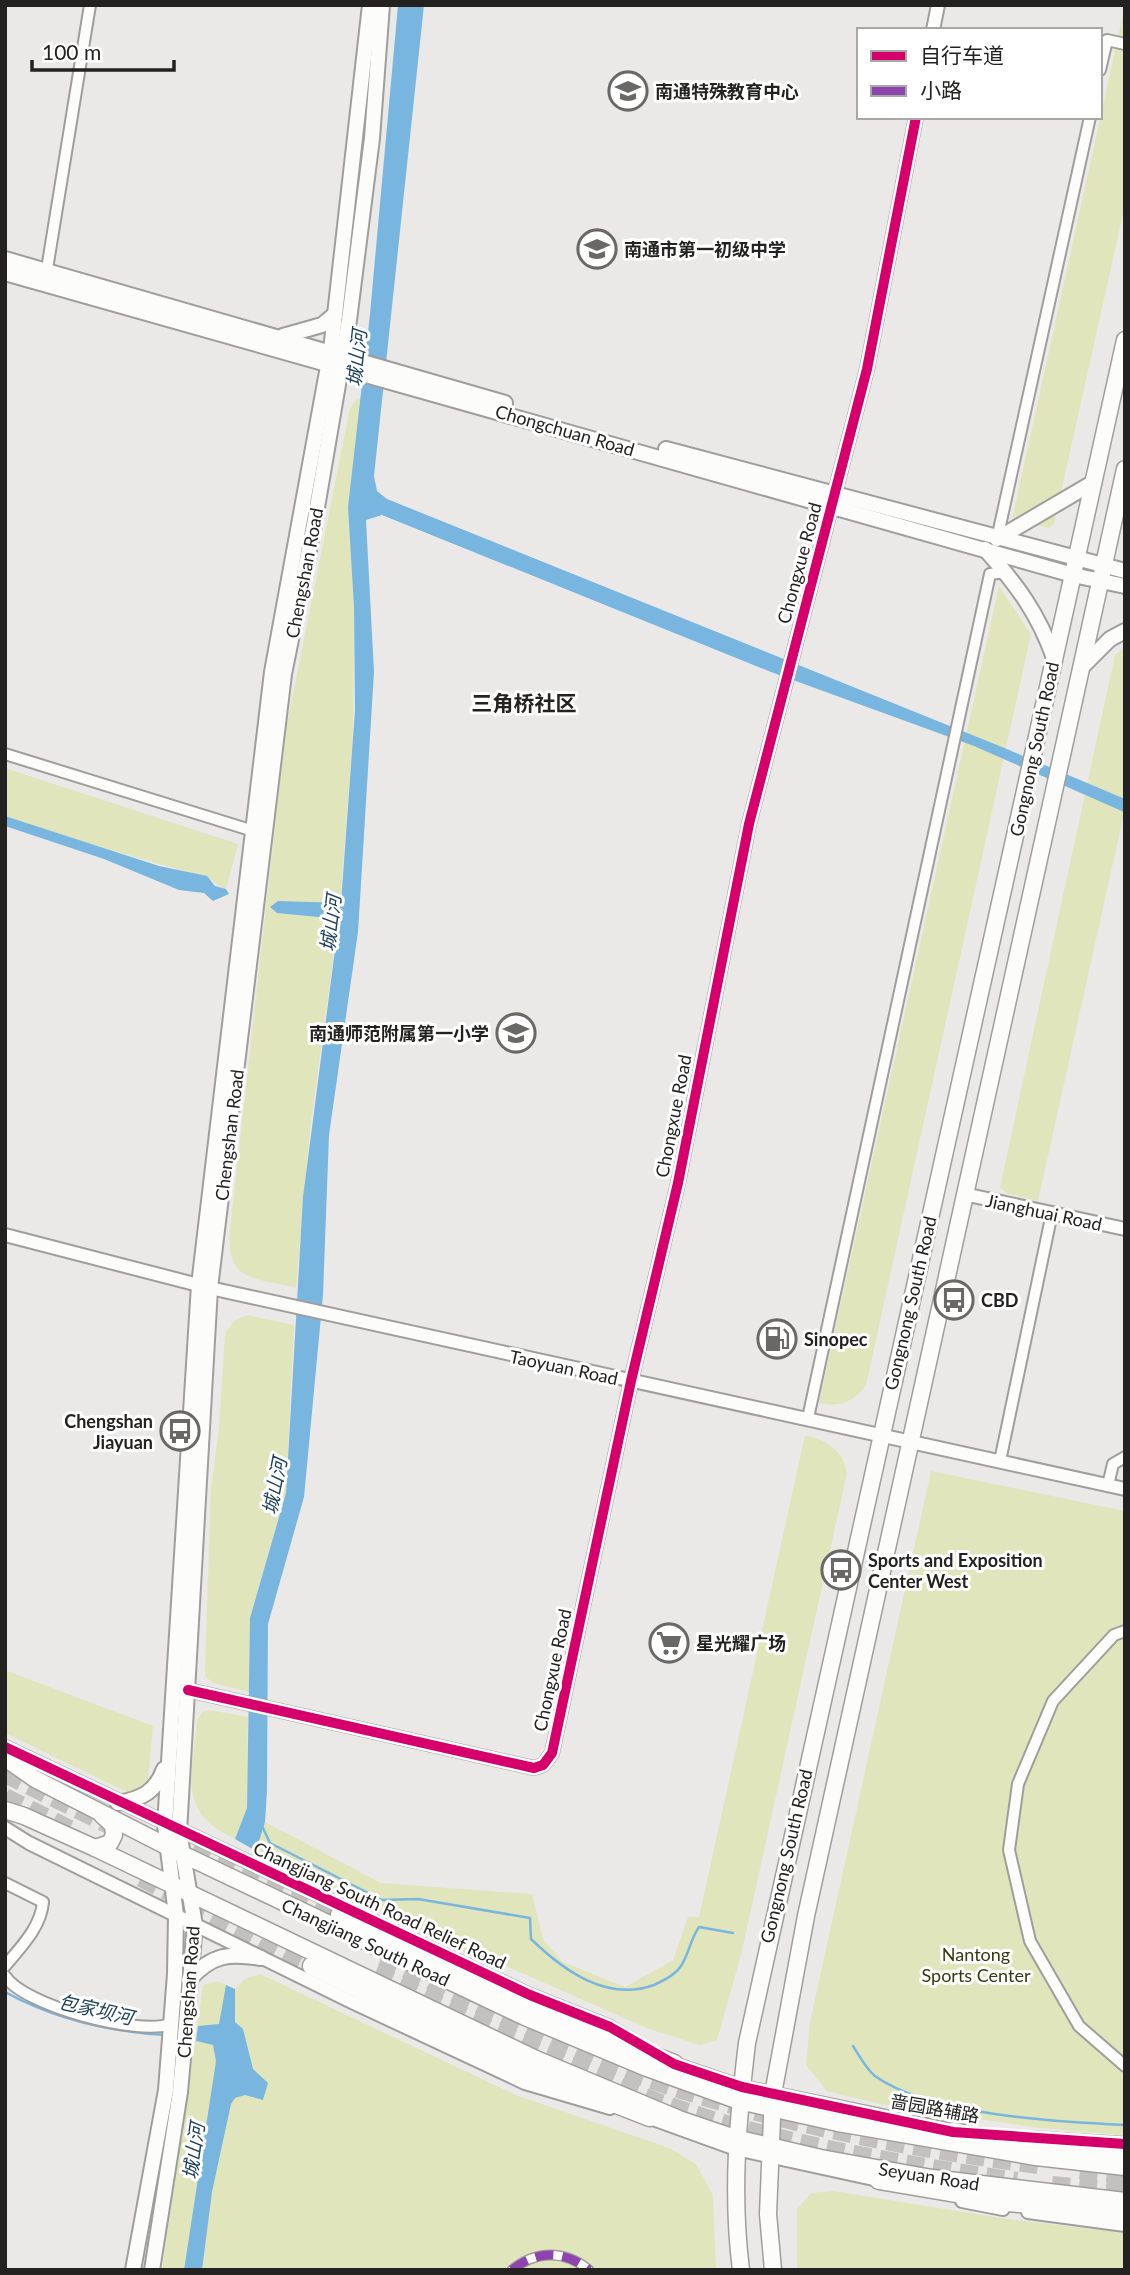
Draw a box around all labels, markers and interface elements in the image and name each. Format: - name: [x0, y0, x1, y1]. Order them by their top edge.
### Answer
- scale bar: [32, 28, 173, 72]
- legend: [857, 28, 1102, 119]
- text: 100 m: [42, 39, 101, 64]
- text: 自行车道: [920, 42, 1004, 67]
- school or university icon: 南通特殊教育中心: [607, 70, 649, 112]
- text: 小路: [920, 77, 962, 102]
- place label: 南通特殊教育中心: [655, 80, 799, 102]
- school or university icon: 南通市第一初级中学: [576, 228, 618, 270]
- place label: 南通市第一初级中学: [624, 238, 786, 260]
- water label: 城山河: [342, 324, 371, 388]
- street label: Chongchuan Road: [493, 400, 637, 460]
- street label: Chongxue Road: [772, 500, 826, 626]
- street label: Chengshan Road: [281, 506, 327, 640]
- street label: Gongnong South Road: [1005, 660, 1063, 838]
- district label: 三角桥社区: [472, 690, 577, 715]
- water label: 城山河: [315, 889, 345, 953]
- school or university icon: 南通师范附属第一小学: [495, 1012, 537, 1054]
- place label: 南通师范附属第一小学: [309, 1022, 489, 1044]
- street label: Chongxue Road: [650, 1053, 696, 1179]
- street label: Chengshan Road: [210, 1068, 248, 1202]
- street label: Jianghuai Road: [984, 1189, 1104, 1235]
- street label: Gongnong South Road: [879, 1214, 941, 1392]
- bus stop icon: CBD: [933, 1279, 975, 1321]
- place label: CBD: [981, 1289, 1018, 1311]
- fuel station icon: Sinopec: [756, 1318, 798, 1360]
- place label: Sinopec: [804, 1328, 868, 1350]
- street label: Taoyuan Road: [508, 1345, 620, 1389]
- place label: Chengshan Jiayuan: [64, 1410, 153, 1453]
- bus stop icon: Chengshan Jiayuan: [159, 1410, 201, 1452]
- water label: 城山河: [257, 1452, 291, 1516]
- bus stop icon: Sports and Exposition Center West: [820, 1549, 862, 1591]
- place label: Sports and Exposition Center West: [868, 1549, 1043, 1592]
- street label: Chongxue Road: [528, 1607, 576, 1733]
- supermarket icon: 星光耀广场: [648, 1622, 690, 1664]
- place label: 星光耀广场: [696, 1632, 786, 1654]
- street label: Gongnong South Road: [755, 1767, 817, 1945]
- street label: Changjiang South Road Relief Road: [250, 1837, 510, 1973]
- street label: Changjiang South Road: [279, 1894, 453, 1990]
- street label: Chengshan Road: [172, 1925, 204, 2059]
- park label: Nantong Sports Center: [922, 1943, 1031, 1986]
- water label: 包家坝河: [56, 1989, 140, 2030]
- street label: 啬园路辅路: [889, 2089, 981, 2127]
- water label: 城山河: [178, 2117, 209, 2181]
- street label: Seyuan Road: [877, 2157, 981, 2195]

